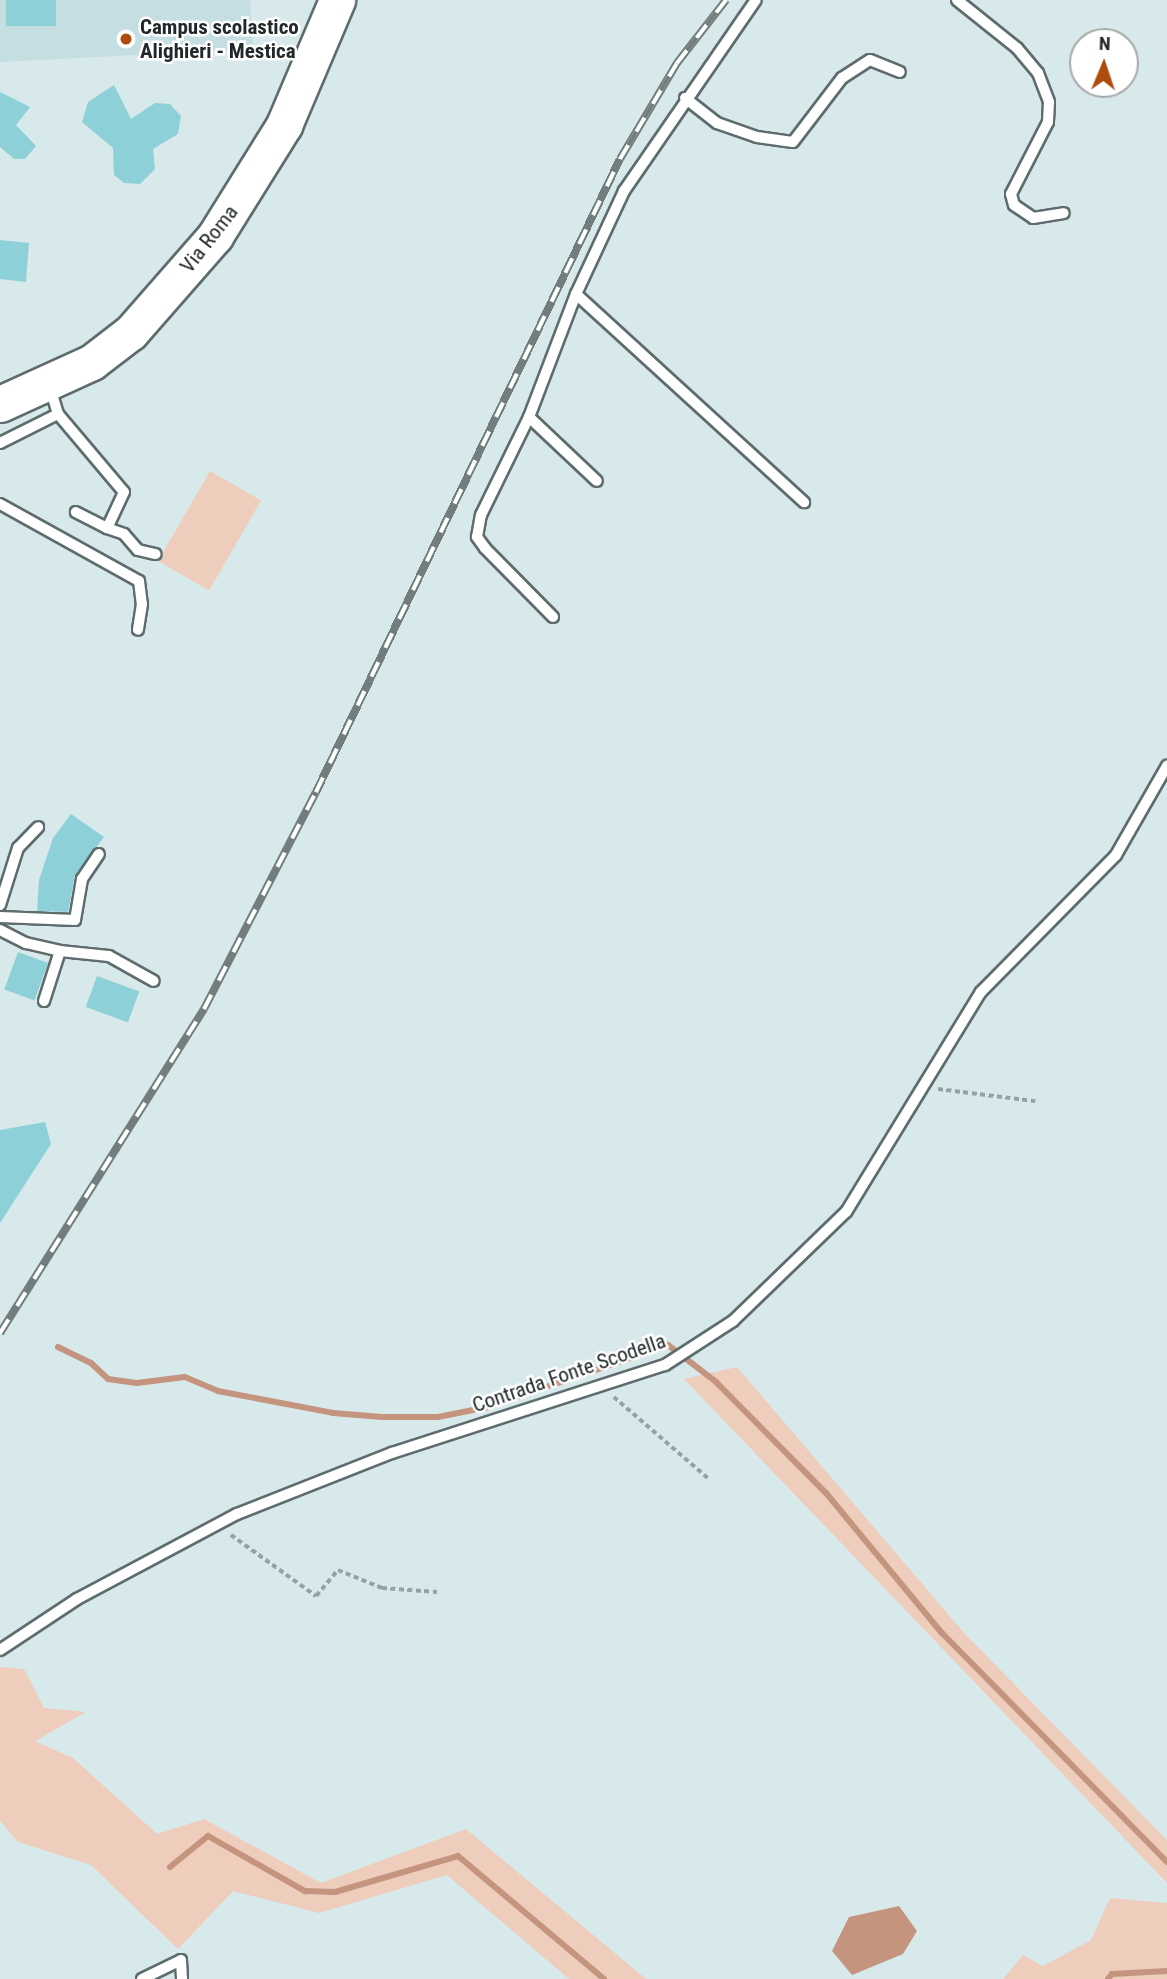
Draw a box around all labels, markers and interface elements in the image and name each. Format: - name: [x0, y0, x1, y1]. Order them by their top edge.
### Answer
- place label: Campus scolastico Alighieri - Mestica: [140, 14, 299, 64]
- north arrow: [1069, 28, 1139, 98]
- marker: Campus scolastico Alighieri - Mestica: [118, 31, 134, 47]
- text: N: [1098, 32, 1111, 55]
- street label: Via Roma: [175, 200, 243, 278]
- street label: Contrada Fonte Scodella: [469, 1328, 669, 1418]

